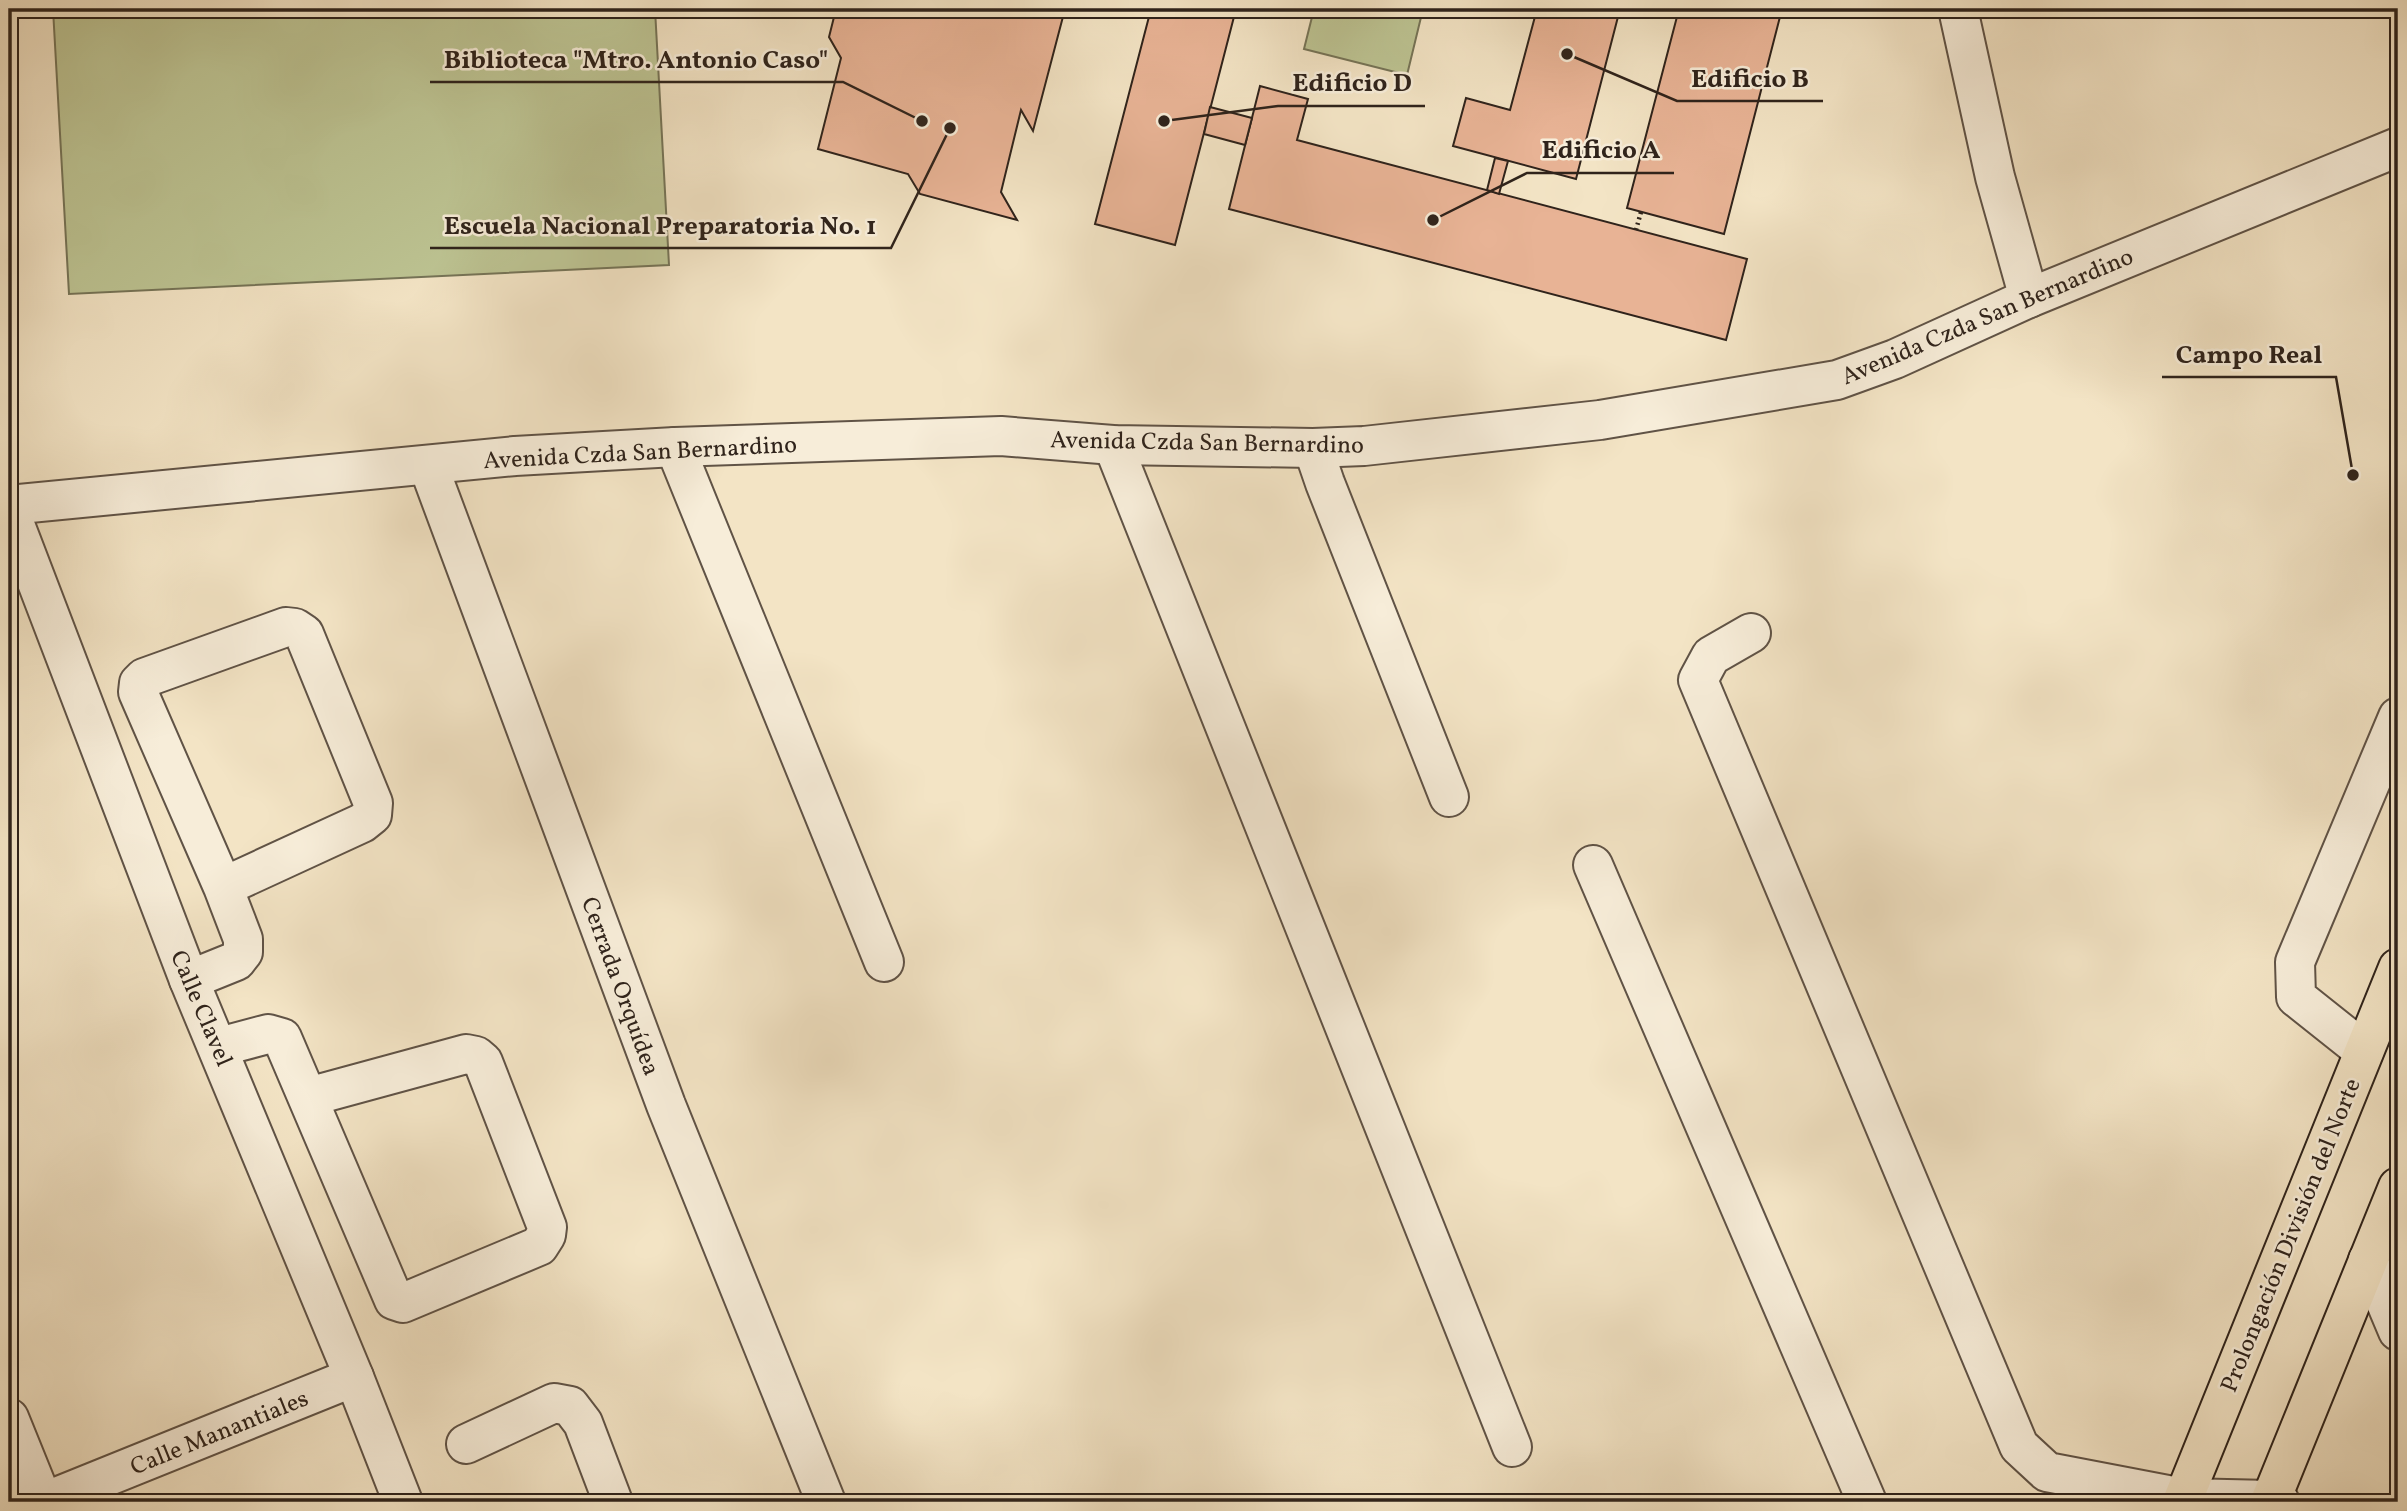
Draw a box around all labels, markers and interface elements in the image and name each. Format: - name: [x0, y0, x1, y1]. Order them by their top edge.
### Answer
- callout: Biblioteca "Mtro. Antonio Caso": [430, 35, 843, 82]
- text: Biblioteca "Mtro. Antonio Caso": [444, 43, 828, 79]
- callout: Edificio B: [1677, 54, 1823, 101]
- callout: Edificio D: [1278, 59, 1425, 106]
- text: Edificio B: [1691, 62, 1809, 98]
- text: Edificio D: [1292, 66, 1412, 102]
- callout: Edificio A: [1527, 126, 1674, 173]
- text: Edificio A: [1542, 133, 1661, 169]
- callout: Escuela Nacional Preparatoria No. 1: [430, 201, 891, 248]
- text: Escuela Nacional Preparatoria No. 1: [444, 209, 876, 245]
- street label: Avenida Czda San Bernardino: [1837, 241, 2139, 395]
- callout: Campo Real: [2162, 330, 2336, 377]
- text: Campo Real: [2176, 338, 2322, 374]
- street label: Avenida Czda San Bernardino: [1050, 424, 1364, 464]
- street label: Avenida Czda San Bernardino: [482, 429, 798, 479]
- street label: Cerrada Orquídea: [571, 893, 667, 1081]
- street label: Calle Clavel: [160, 945, 240, 1072]
- street label: Prolongación División del Norte: [2213, 1074, 2371, 1398]
- street label: Calle Manantiales: [126, 1383, 314, 1485]

